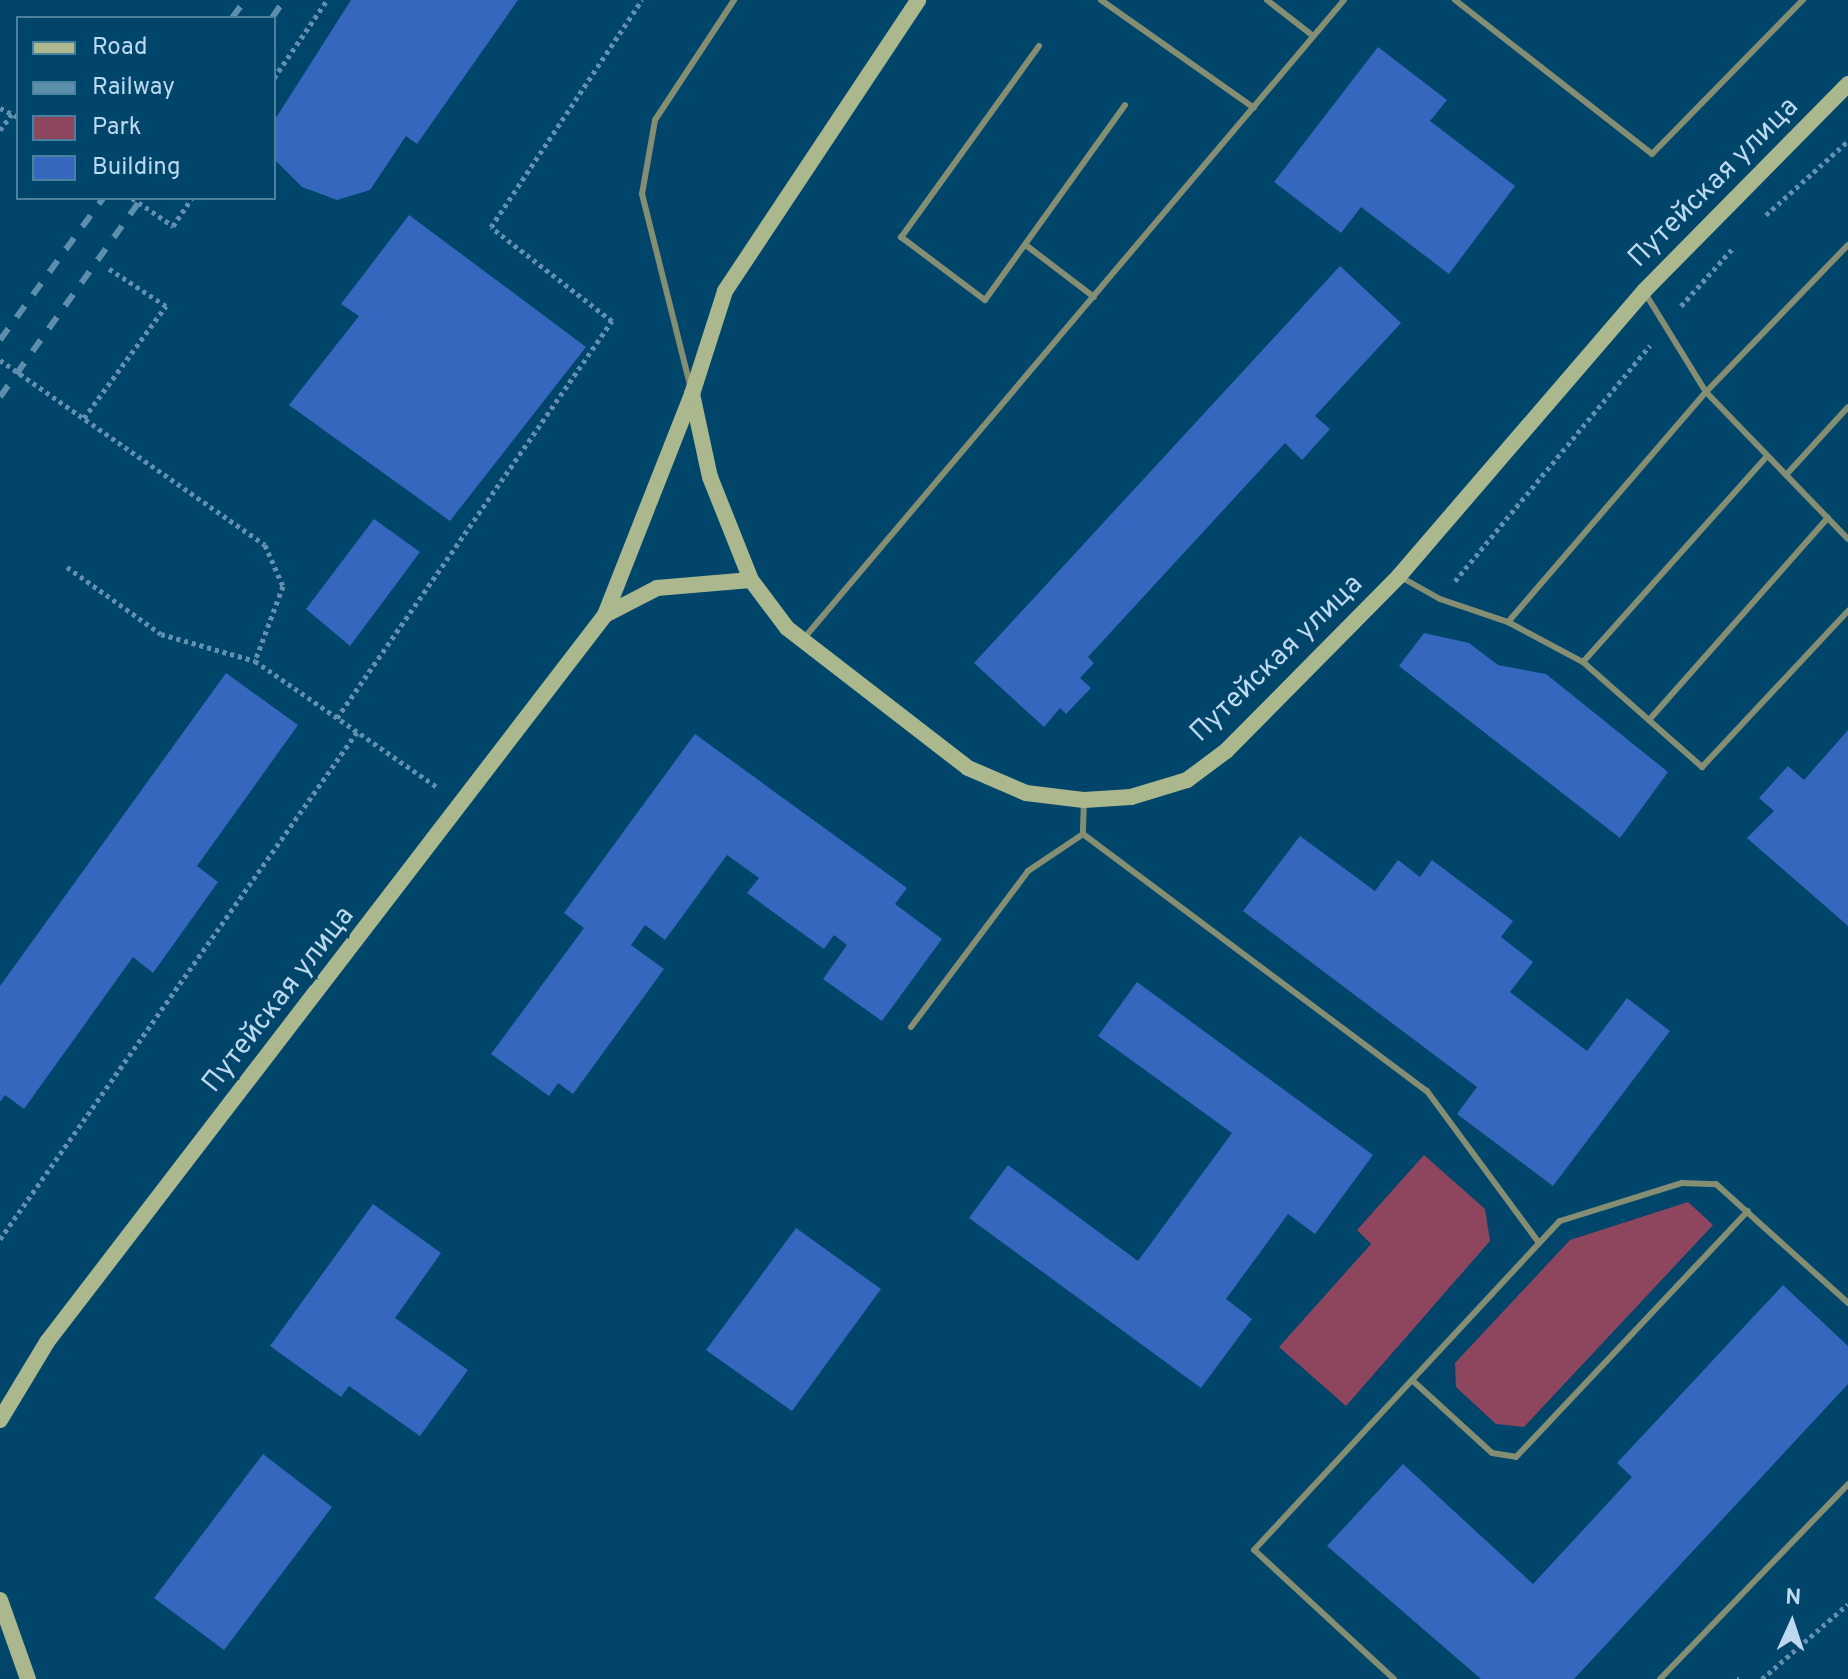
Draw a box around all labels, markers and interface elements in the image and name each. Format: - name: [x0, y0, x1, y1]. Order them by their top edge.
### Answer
- legend: [16, 16, 276, 200]
- text: Road: [92, 33, 148, 63]
- text: Railway: [92, 73, 175, 103]
- street label: Путейская улица: [1622, 91, 1806, 275]
- text: Park: [92, 113, 142, 143]
- text: Building: [92, 153, 181, 183]
- street label: Путейская улица: [1184, 568, 1370, 750]
- street label: Путейская улица: [196, 900, 362, 1100]
- north arrow: [1752, 1583, 1832, 1663]
- text: N: [1785, 1585, 1802, 1612]

